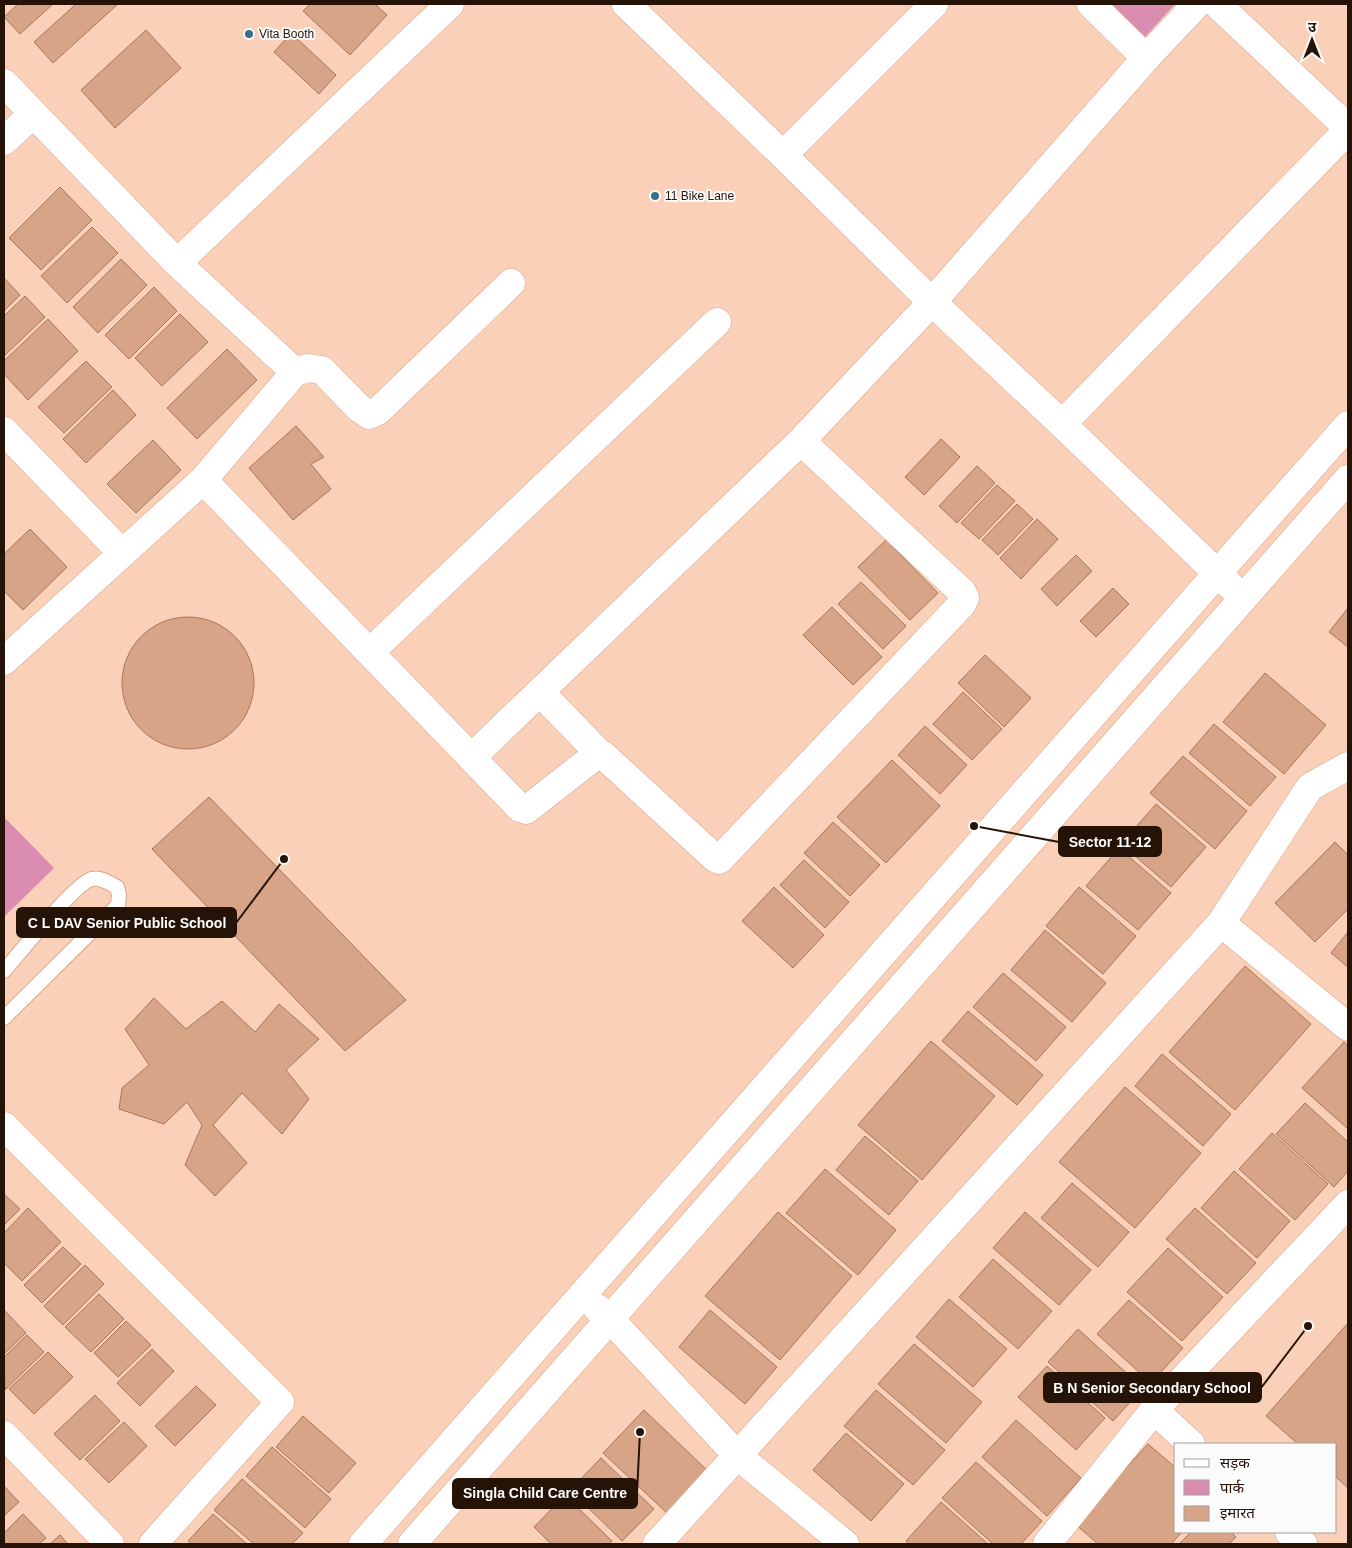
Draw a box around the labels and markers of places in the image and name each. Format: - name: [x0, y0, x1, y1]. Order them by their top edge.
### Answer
- place label: Vita Booth: [259, 27, 314, 41]
- marker: Vita Booth: [243, 28, 255, 40]
- place label: 11 Bike Lane: [665, 189, 734, 203]
- marker: 11 Bike Lane: [649, 190, 661, 202]
- callout: Sector 11-12: [1059, 827, 1161, 856]
- callout: C L DAV Senior Public School: [17, 908, 236, 937]
- callout: B N Senior Secondary School: [1044, 1373, 1261, 1402]
- callout: Singla Child Care Centre: [453, 1479, 637, 1508]

